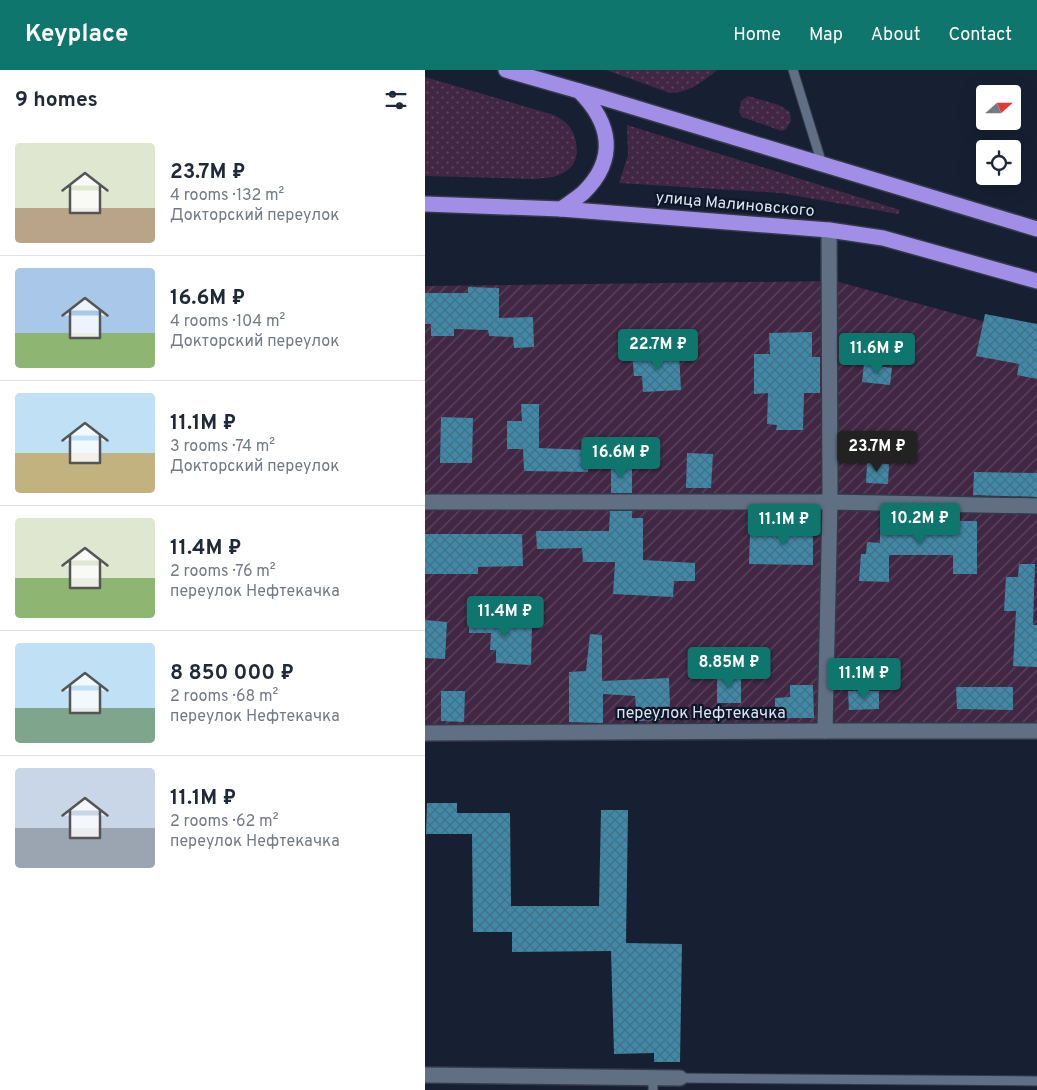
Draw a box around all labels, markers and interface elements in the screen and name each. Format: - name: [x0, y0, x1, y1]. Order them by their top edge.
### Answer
- text: Keyplace: [25, 20, 128, 50]
- text: Home: [733, 24, 781, 47]
- text: Map: [809, 24, 843, 47]
- text: About: [871, 24, 920, 47]
- text: Contact: [948, 24, 1012, 47]
- north arrow: [976, 85, 1021, 130]
- map controls: [976, 85, 1021, 185]
- icon: filters: [382, 86, 410, 114]
- text: 9 homes: [15, 87, 98, 114]
- button: locate: [976, 140, 1021, 185]
- text: 23.7M ₽: [170, 159, 246, 186]
- icon: home: [55, 163, 115, 223]
- text: 4 rooms · 132 m²: [170, 186, 284, 206]
- street label: улица Малиновского: [655, 188, 815, 222]
- text: Докторский переулок: [170, 206, 339, 226]
- text: 16.6M ₽: [170, 285, 245, 312]
- icon: home: [55, 288, 115, 348]
- text: 4 rooms · 104 m²: [170, 312, 285, 332]
- pin: 22.7M ₽: [612, 328, 704, 371]
- text: Докторский переулок: [170, 332, 339, 352]
- pin: 11.6M ₽: [831, 332, 923, 375]
- text: 22.7M ₽: [629, 335, 687, 355]
- text: 11.6M ₽: [850, 339, 904, 359]
- text: 11.1M ₽: [170, 410, 236, 437]
- icon: home: [55, 413, 115, 473]
- pin: 23.7M ₽: [831, 430, 923, 473]
- pin: 16.6M ₽: [575, 436, 667, 479]
- text: 3 rooms · 74 m²: [170, 437, 275, 457]
- text: 23.7M ₽: [848, 437, 906, 457]
- text: 16.6M ₽: [592, 443, 650, 463]
- text: Докторский переулок: [170, 457, 339, 477]
- pin: 10.2M ₽: [874, 502, 966, 545]
- pin: 11.1M ₽: [738, 504, 830, 546]
- text: 10.2M ₽: [891, 509, 949, 529]
- text: 11.1M ₽: [759, 510, 809, 530]
- text: 11.4M ₽: [170, 535, 242, 562]
- icon: home: [55, 538, 115, 598]
- text: 2 rooms · 76 m²: [170, 562, 276, 582]
- text: переулок Нефтекачка: [170, 582, 340, 602]
- pin: 11.4M ₽: [459, 596, 551, 638]
- text: 11.4M ₽: [478, 602, 532, 622]
- pin: 8.85M ₽: [683, 646, 775, 689]
- text: 8.85M ₽: [699, 653, 759, 673]
- pin: 11.1M ₽: [818, 658, 910, 700]
- text: 8 850 000 ₽: [170, 660, 294, 687]
- icon: home: [55, 663, 115, 723]
- text: 11.1M ₽: [839, 664, 889, 684]
- text: 2 rooms · 68 m²: [170, 687, 278, 707]
- street label: переулок Нефтекачка: [616, 704, 786, 724]
- text: переулок Нефтекачка: [170, 707, 340, 727]
- text: 11.1M ₽: [170, 785, 236, 812]
- icon: home: [55, 788, 115, 848]
- text: 2 rooms · 62 m²: [170, 812, 278, 832]
- text: переулок Нефтекачка: [170, 832, 340, 852]

